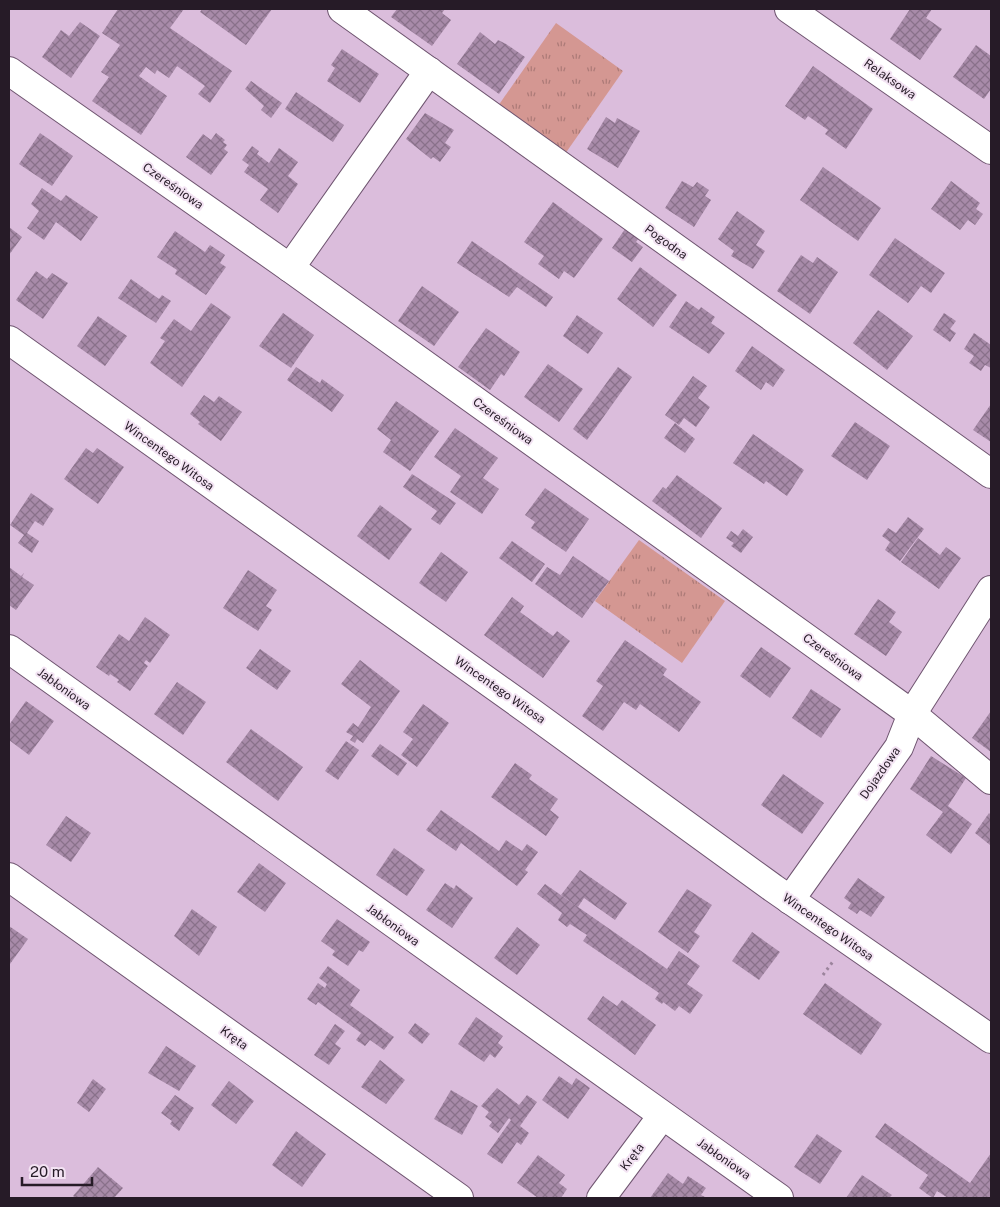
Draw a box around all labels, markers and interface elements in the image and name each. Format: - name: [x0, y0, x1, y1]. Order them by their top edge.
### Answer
- street label: Relaksowa: [861, 56, 919, 102]
- street label: Czereśniowa: [140, 160, 206, 212]
- street label: Pogodna: [642, 222, 690, 262]
- street label: Czereśniowa: [470, 395, 536, 447]
- street label: Wincentego Witosa: [121, 419, 217, 493]
- street label: Czereśniowa: [800, 631, 866, 683]
- street label: Wincentego Witosa: [452, 653, 548, 727]
- street label: Jabłoniowa: [35, 665, 93, 713]
- street label: Dojazdowa: [857, 744, 903, 802]
- street label: Wincentego Witosa: [780, 890, 876, 964]
- street label: Jabłoniowa: [364, 901, 422, 949]
- street label: Kręta: [218, 1023, 250, 1053]
- street label: Jabłoniowa: [695, 1136, 753, 1182]
- street label: Kręta: [617, 1141, 647, 1173]
- scale bar: [22, 1154, 92, 1186]
- text: 20 m: [30, 1163, 65, 1180]

